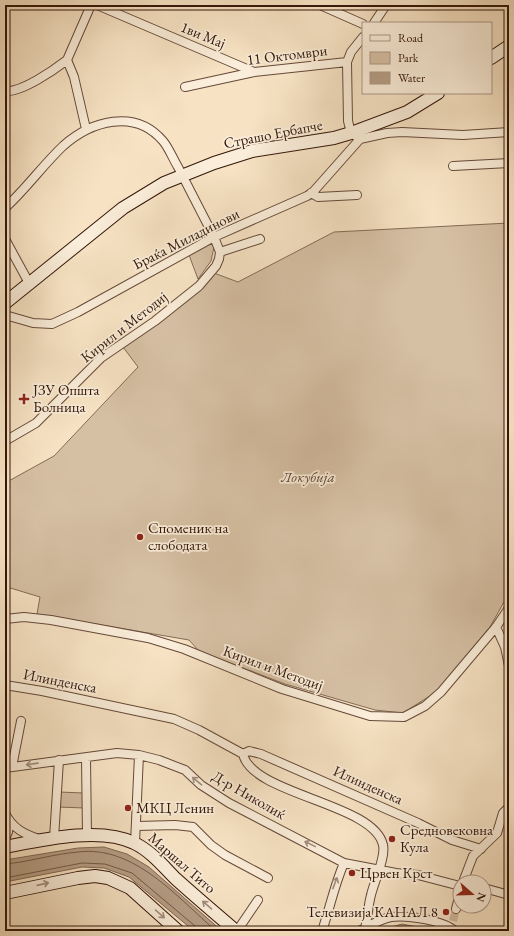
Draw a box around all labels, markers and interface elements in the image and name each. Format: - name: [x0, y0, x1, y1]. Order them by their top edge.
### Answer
- street label: 1ви Мај: [178, 17, 228, 52]
- legend: [362, 22, 492, 94]
- text: Road: [398, 30, 424, 46]
- street label: 11 Октомври: [246, 40, 328, 69]
- text: Park: [398, 50, 419, 66]
- text: Water: [398, 70, 425, 86]
- street label: Страшо Ербапче: [222, 115, 324, 152]
- street label: Браќа Миладинови: [129, 203, 242, 274]
- street label: Кирил и Методиј: [76, 287, 171, 366]
- place label: ЈЗУ Општа Болница: [31, 380, 100, 416]
- marker: ЈЗУ Општа Болница: [18, 393, 30, 405]
- park label: Локубија: [280, 467, 335, 486]
- place label: Споменик на слободата: [148, 518, 228, 554]
- marker: Споменик на слободата: [135, 532, 145, 542]
- street label: Кирил и Методиј: [221, 641, 326, 694]
- street label: Илинденска: [22, 664, 98, 697]
- one-way arrow: [26, 760, 39, 768]
- street label: Илинденска: [330, 761, 406, 808]
- street label: Д-р Николиќ: [209, 766, 289, 823]
- one-way arrow: [191, 776, 202, 785]
- place label: МКЦ Ленин: [136, 798, 214, 817]
- marker: МКЦ Ленин: [123, 803, 133, 813]
- place label: Средновековна Кула: [400, 820, 493, 856]
- street label: Маршал Тито: [145, 828, 220, 897]
- marker: Средновековна Кула: [387, 834, 397, 844]
- one-way arrow: [304, 840, 316, 847]
- place label: Црвен Крст: [360, 863, 432, 882]
- marker: Црвен Крст: [347, 868, 357, 878]
- north arrow: [452, 874, 492, 914]
- one-way arrow: [332, 878, 340, 890]
- one-way arrow: [36, 880, 49, 888]
- text: N: [473, 891, 489, 904]
- one-way arrow: [201, 901, 212, 910]
- place label: Телевизија КАНАЛ 8: [307, 902, 438, 921]
- marker: Телевизија КАНАЛ 8: [441, 907, 451, 917]
- one-way arrow: [155, 910, 165, 919]

